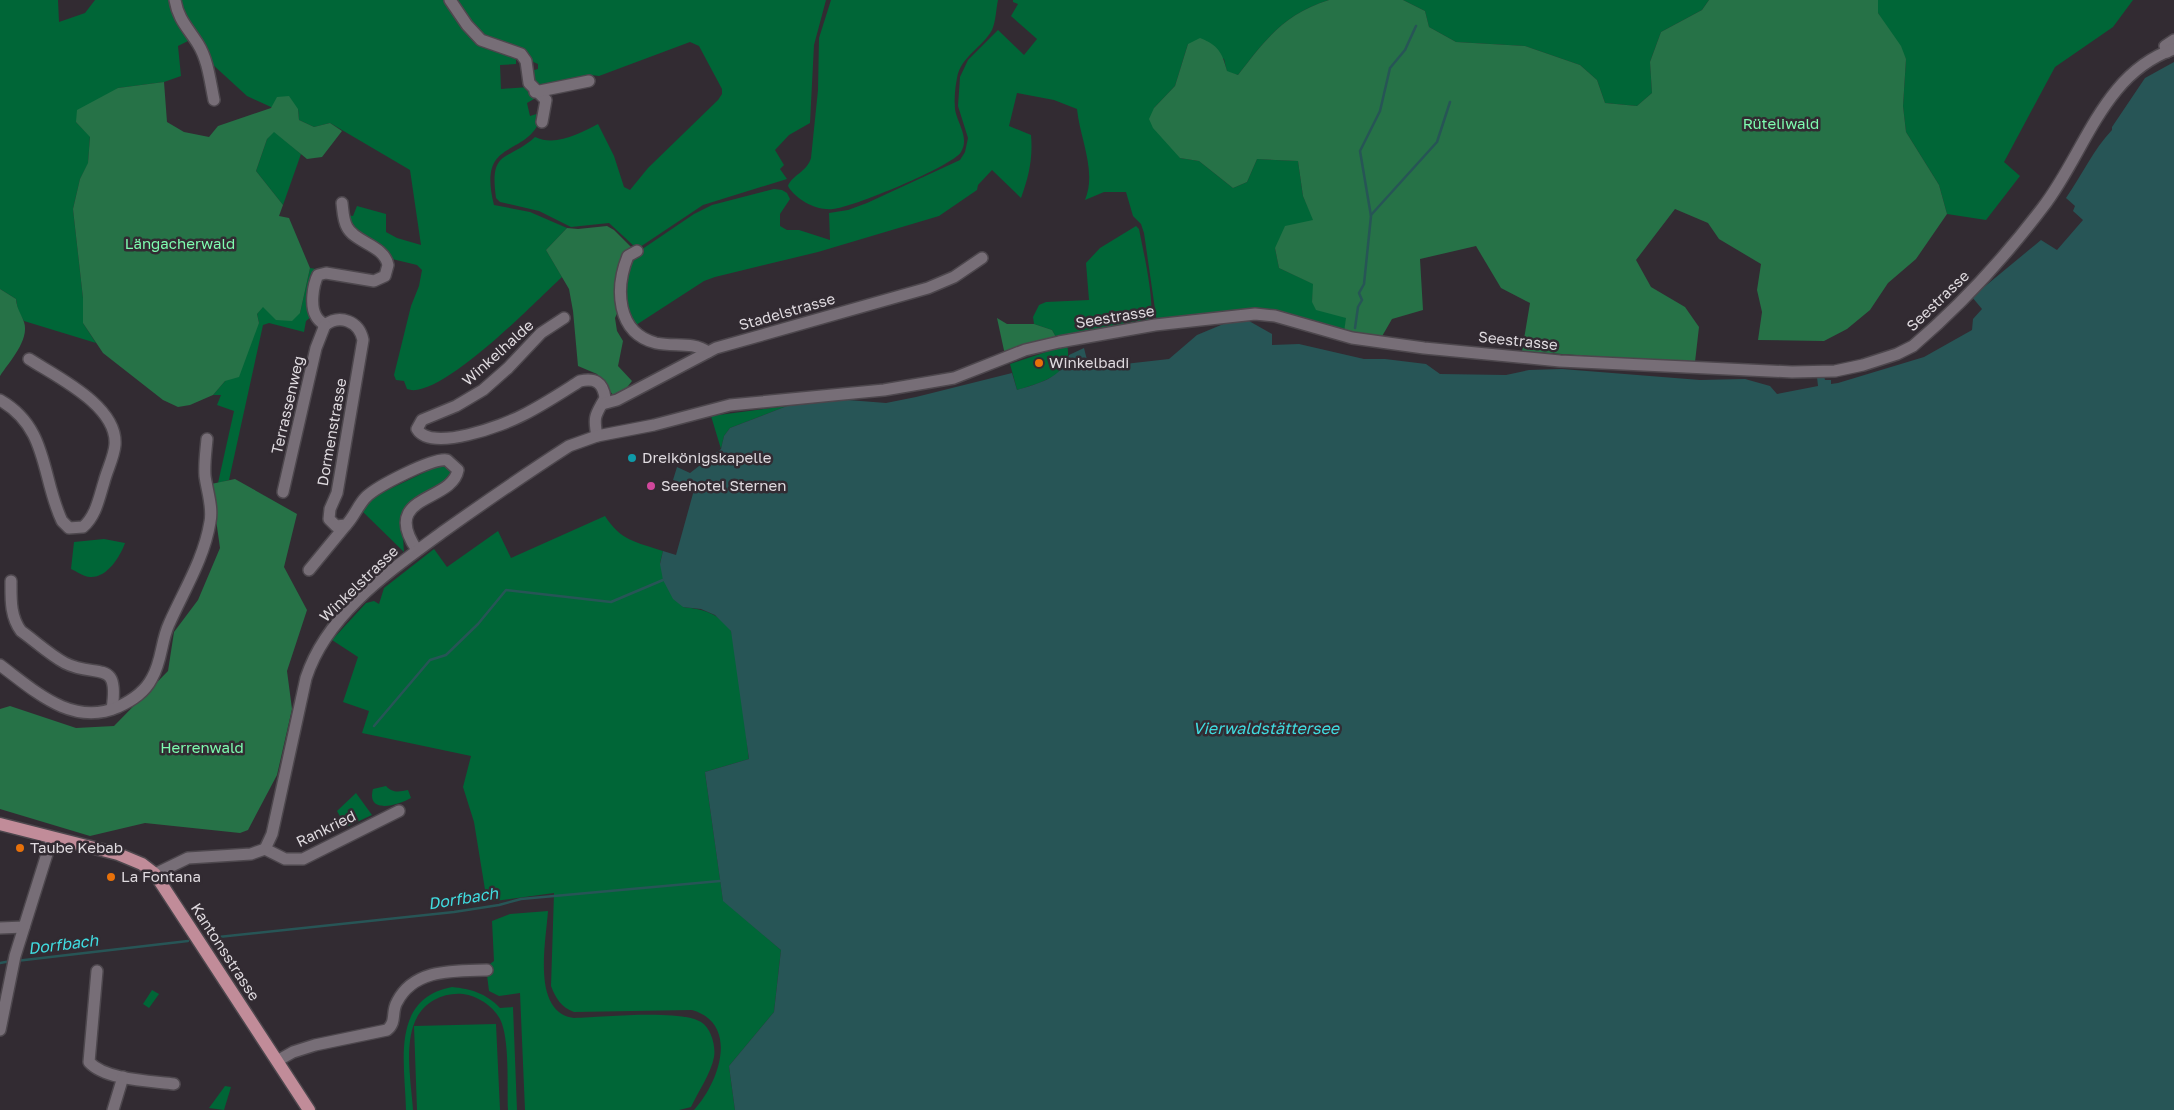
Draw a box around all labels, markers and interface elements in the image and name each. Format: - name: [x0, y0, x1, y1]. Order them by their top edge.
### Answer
- park label: Rüteliwald: [1743, 114, 1819, 132]
- park label: Längacherwald: [125, 234, 235, 252]
- street label: Seestrasse: [1902, 266, 1972, 334]
- street label: Stadelstrasse: [737, 289, 837, 333]
- street label: Seestrasse: [1074, 301, 1156, 331]
- street label: Winkelhalde: [458, 315, 537, 389]
- street label: Seestrasse: [1478, 327, 1559, 353]
- place label: Winkelbadi: [1049, 353, 1129, 371]
- street label: Terrassenweg: [267, 354, 307, 456]
- marker: Winkelbadi: [1033, 357, 1045, 369]
- street label: Dormenstrasse: [313, 376, 349, 487]
- place label: Dreikönigskapelle: [642, 448, 772, 466]
- marker: Dreikönigskapelle: [626, 452, 638, 464]
- place label: Seehotel Sternen: [661, 476, 786, 494]
- marker: Seehotel Sternen: [645, 480, 657, 492]
- street label: Winkelstrasse: [315, 541, 401, 625]
- water label: Vierwaldstättersee: [1193, 718, 1341, 738]
- park label: Herrenwald: [160, 738, 244, 756]
- street label: Rankried: [293, 806, 358, 850]
- place label: Taube Kebab: [30, 838, 123, 856]
- marker: Taube Kebab: [14, 842, 26, 854]
- place label: La Fontana: [121, 867, 201, 885]
- marker: La Fontana: [105, 871, 117, 883]
- water label: Dorfbach: [427, 882, 501, 913]
- street label: Kantonsstrasse: [188, 899, 264, 1004]
- water label: Dorfbach: [27, 930, 100, 958]

